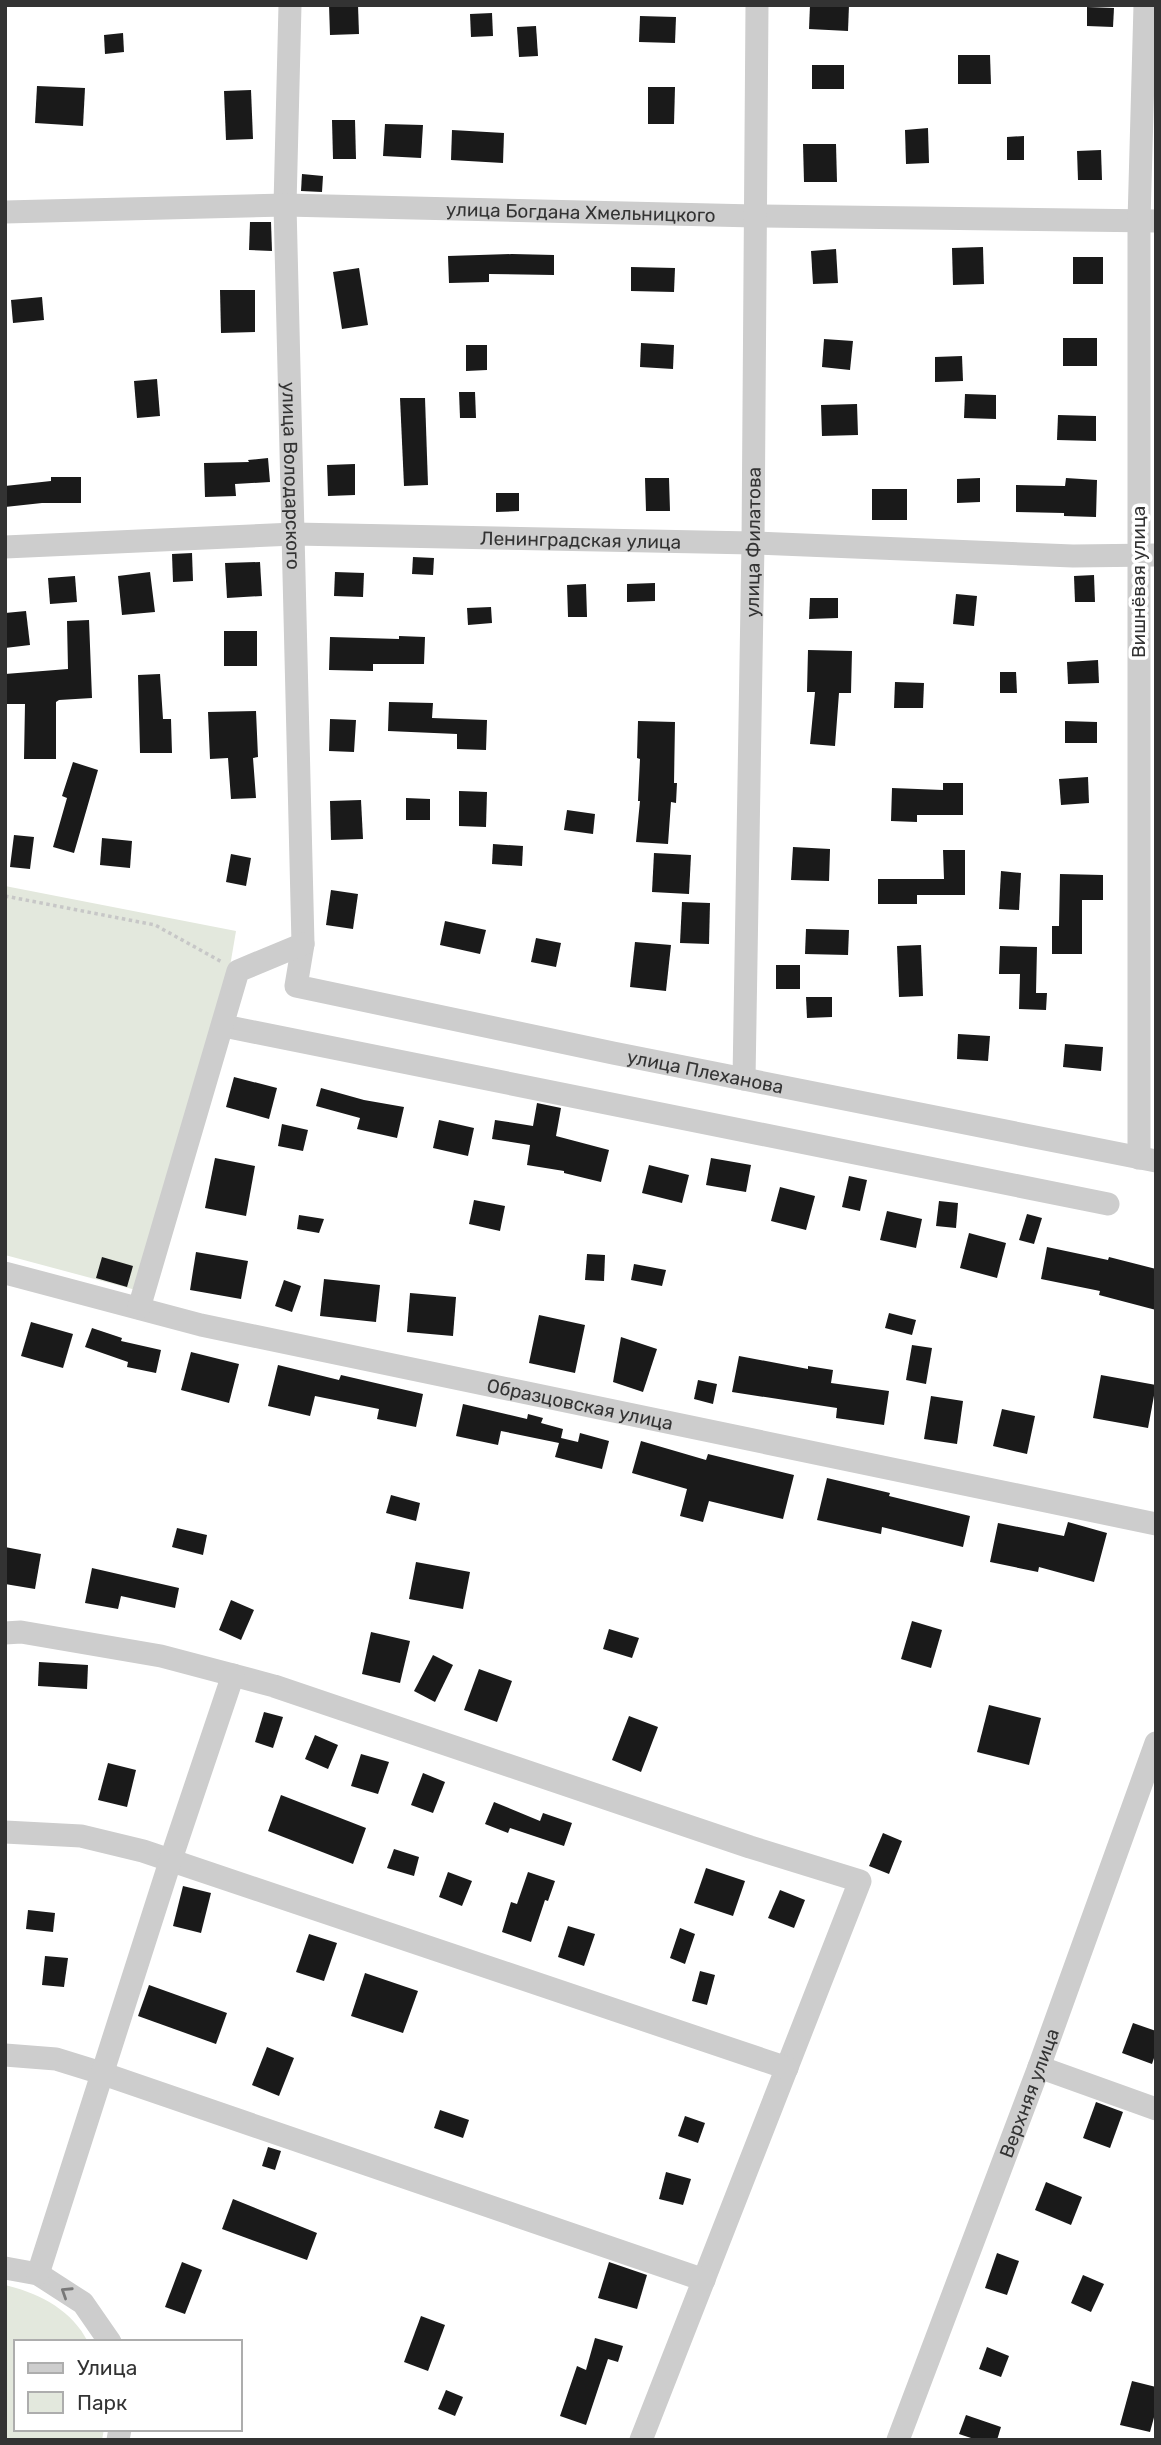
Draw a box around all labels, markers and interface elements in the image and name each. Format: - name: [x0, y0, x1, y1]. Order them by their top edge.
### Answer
- street label: улица Богдана Хмельницкого: [446, 198, 716, 227]
- street label: улица Володарского: [277, 382, 305, 570]
- street label: улица Филатова: [741, 467, 766, 618]
- street label: Вишнёвая улица: [1127, 506, 1150, 658]
- street label: Ленинградская улица: [480, 527, 681, 554]
- street label: улица Плеханова: [625, 1045, 785, 1099]
- street label: Образцовская улица: [485, 1374, 675, 1435]
- street label: Верхняя улица: [995, 2025, 1064, 2161]
- one-way arrow: [61, 2288, 74, 2301]
- legend: [14, 2340, 242, 2431]
- text: Улица: [77, 2355, 137, 2380]
- text: Парк: [77, 2390, 127, 2415]

